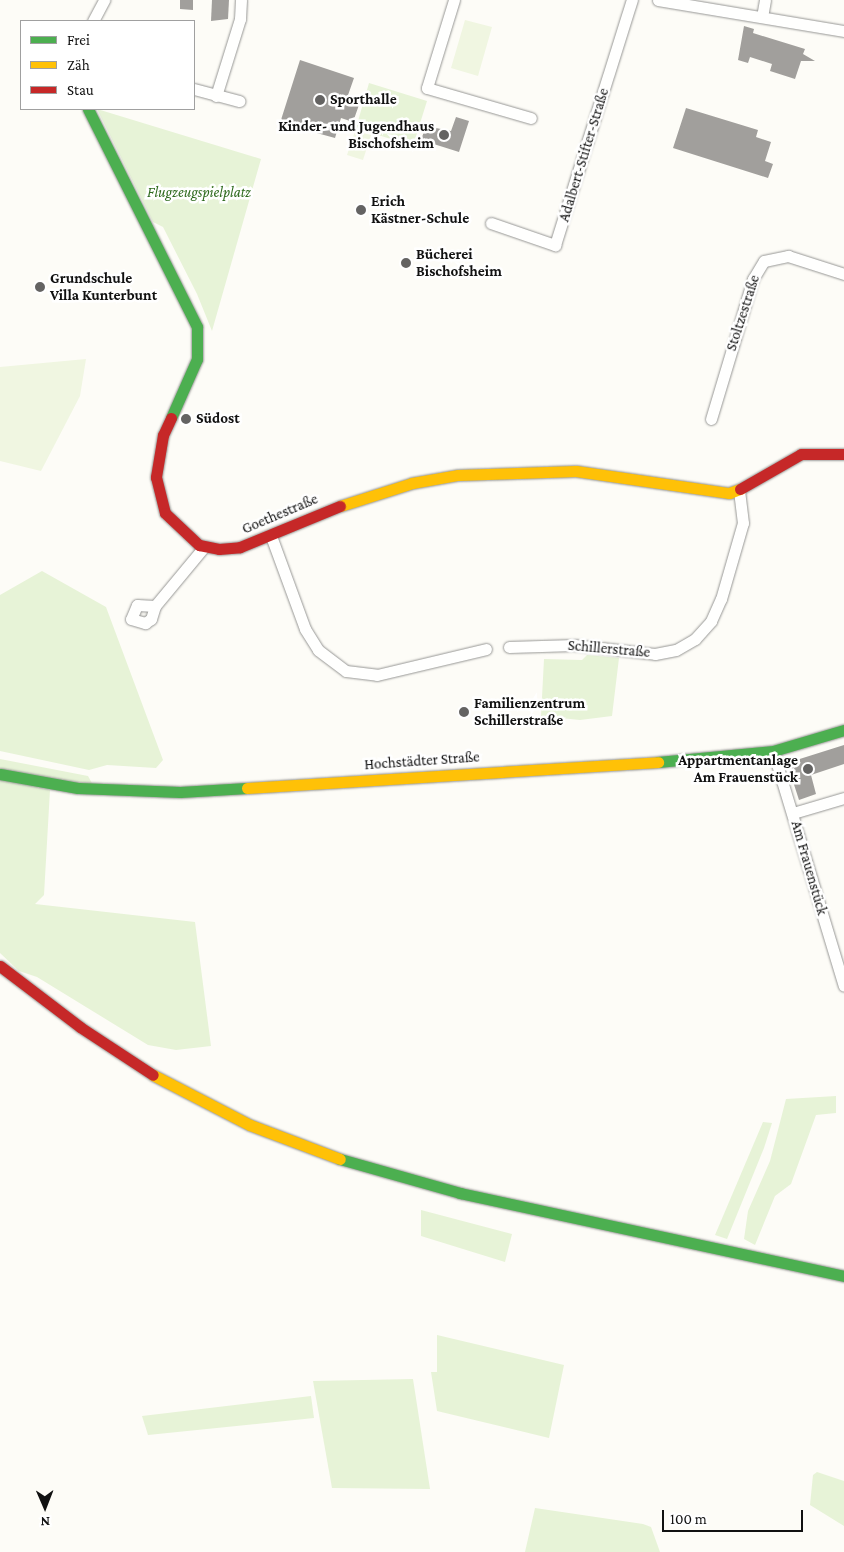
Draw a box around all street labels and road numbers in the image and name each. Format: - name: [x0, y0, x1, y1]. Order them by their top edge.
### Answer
- street label: Adalbert-Stifter-Straße: [555, 86, 613, 224]
- street label: Stoltzestraße: [722, 273, 764, 353]
- street label: Goethestraße: [239, 490, 321, 538]
- street label: Schillerstraße: [567, 636, 651, 662]
- street label: Hochstädter Straße: [364, 748, 480, 774]
- street label: Am Frauenstück: [787, 819, 831, 917]

